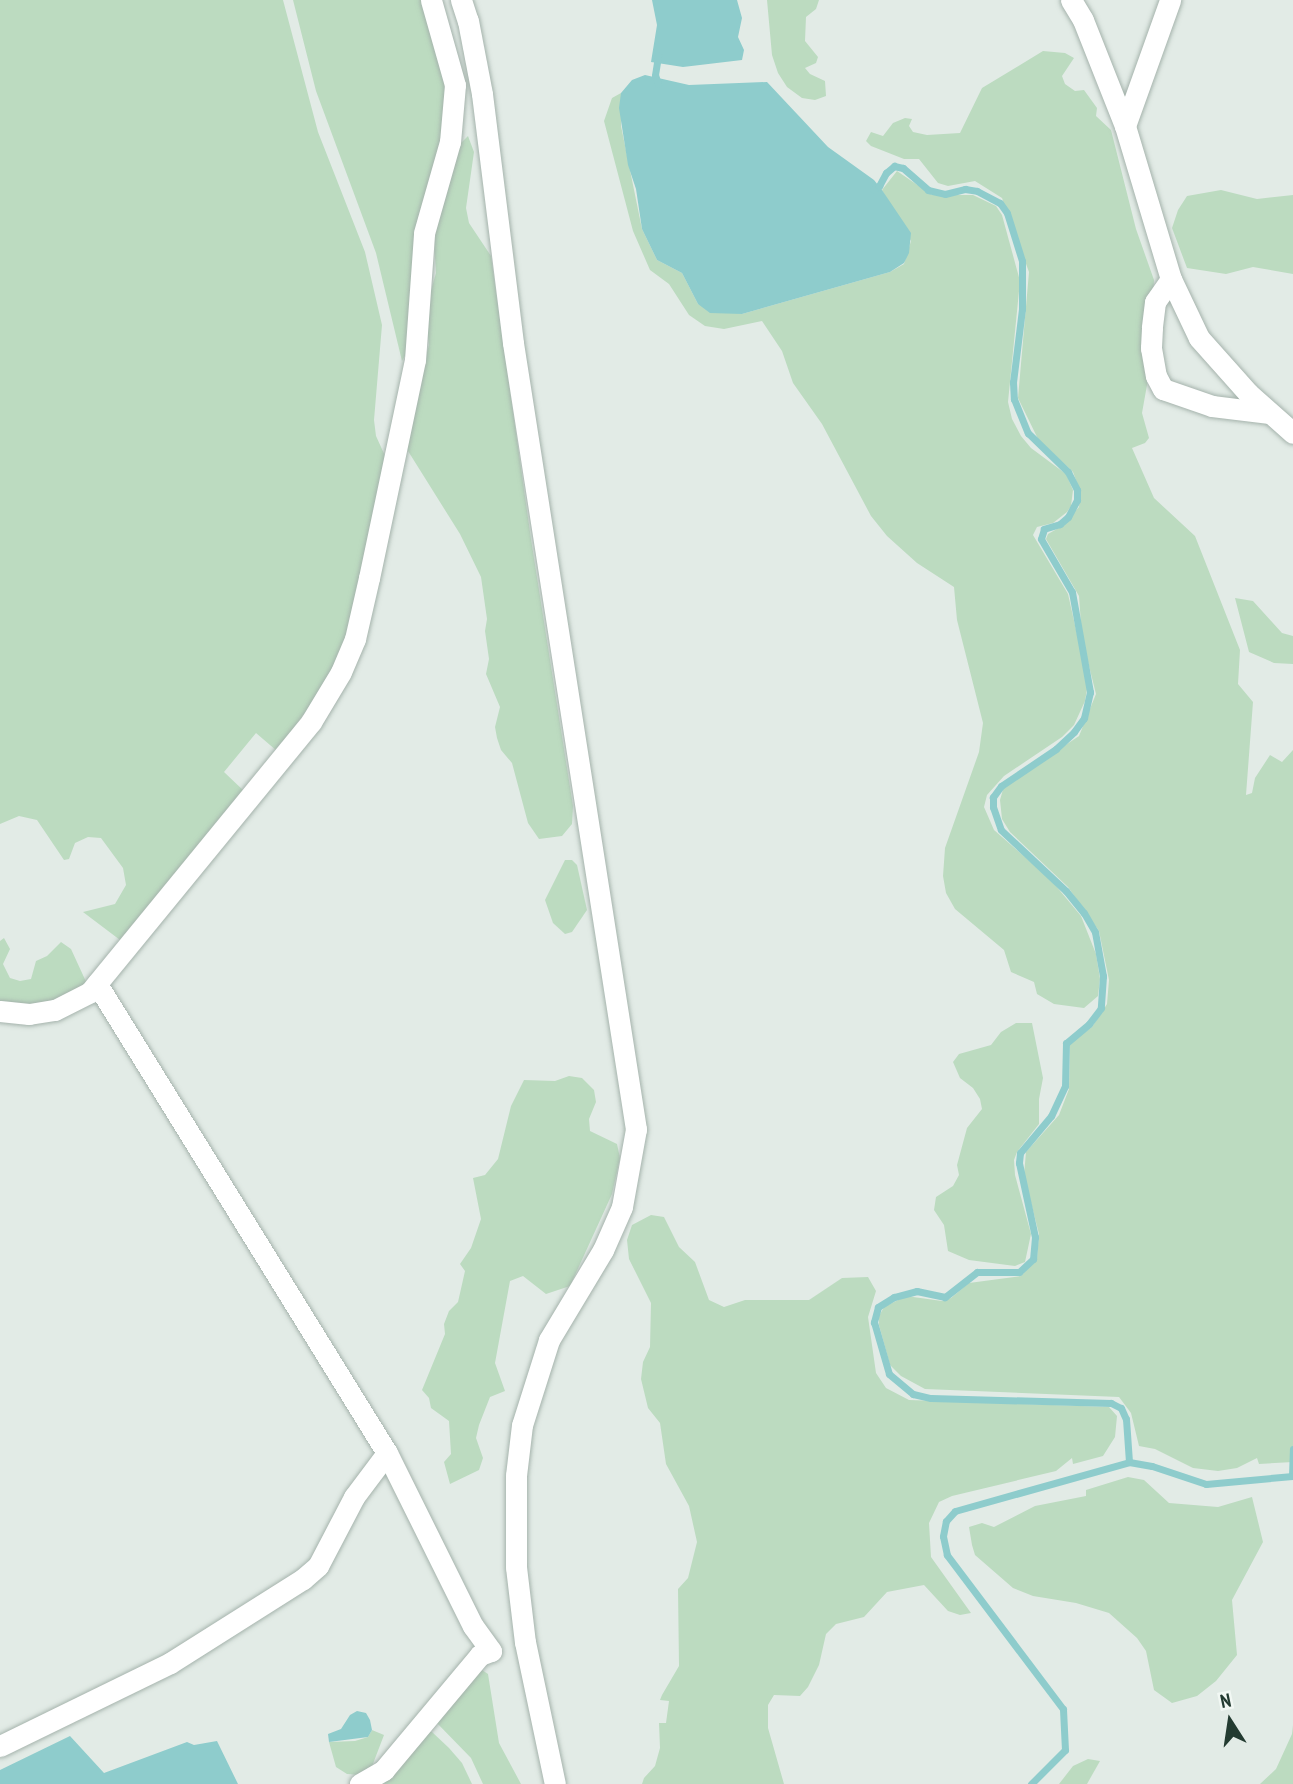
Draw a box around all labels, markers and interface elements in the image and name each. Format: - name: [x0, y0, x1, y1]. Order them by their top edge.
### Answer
- north arrow: [1195, 1686, 1265, 1756]
- text: N: [1218, 1688, 1233, 1713]

